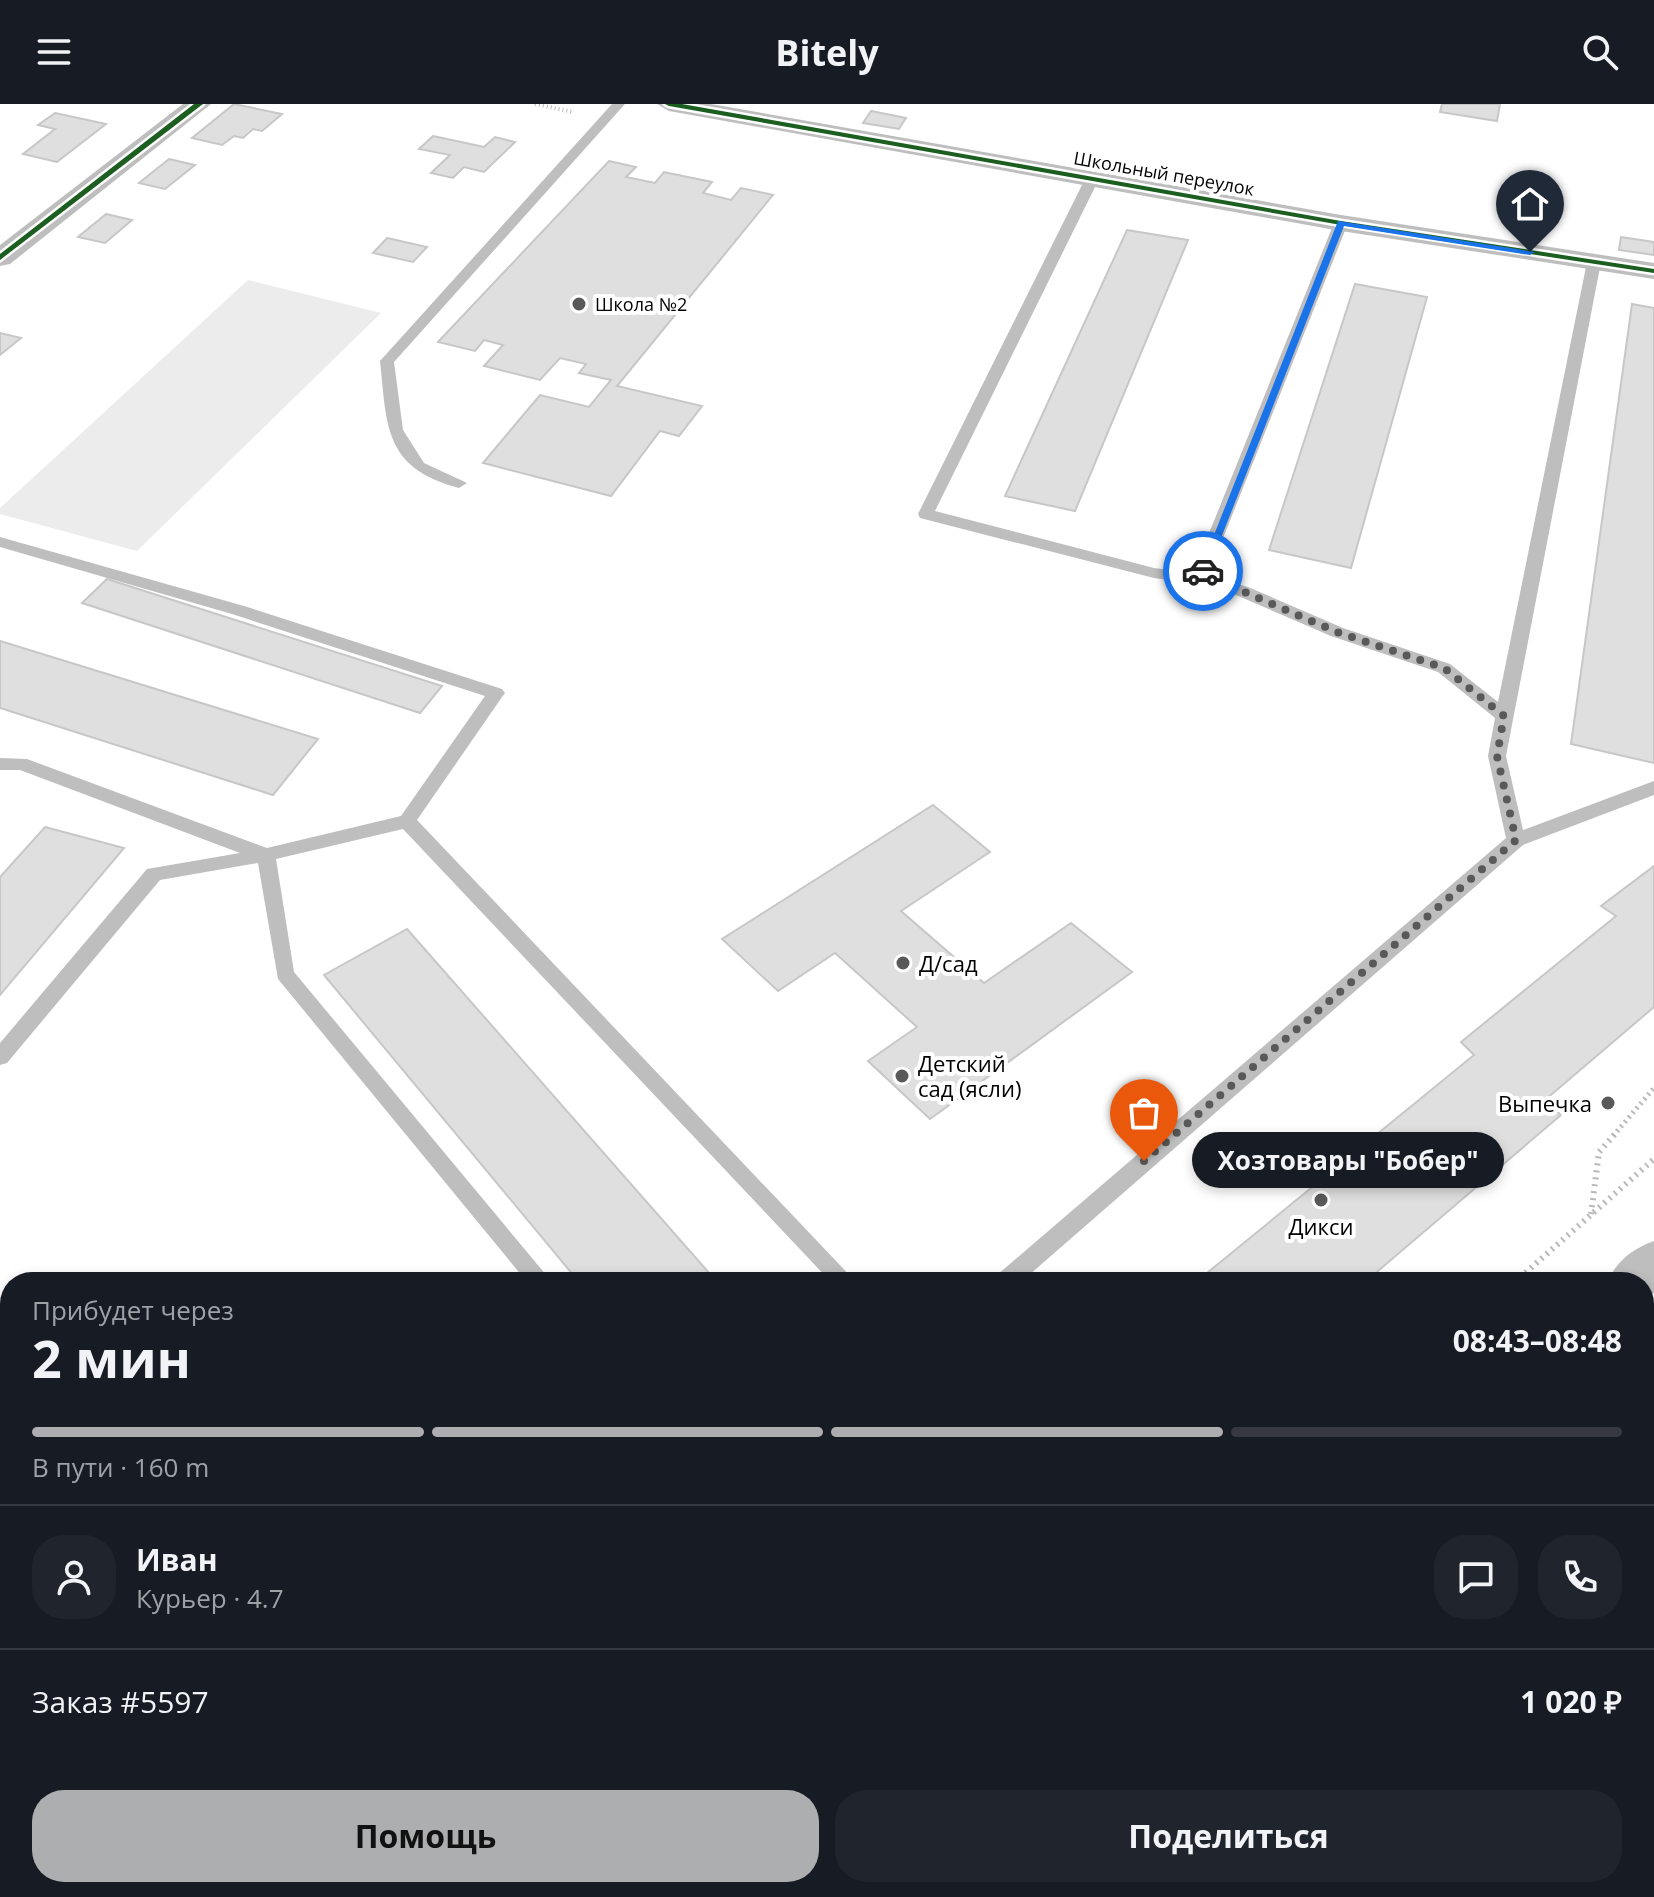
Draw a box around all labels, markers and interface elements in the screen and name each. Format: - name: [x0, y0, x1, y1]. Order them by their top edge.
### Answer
- text: Bitely: [775, 28, 879, 77]
- icon: menu: [32, 30, 76, 74]
- icon: search: [1578, 30, 1622, 74]
- street label: Школьный переулок: [1072, 145, 1257, 201]
- pin: [1496, 170, 1564, 252]
- icon: home: [1508, 182, 1552, 226]
- place label: Школа №2: [595, 292, 687, 316]
- marker: Школа №2: [570, 295, 588, 313]
- courier: [1163, 531, 1243, 611]
- icon: car: [1181, 549, 1225, 593]
- place label: Д/сад: [919, 948, 978, 978]
- marker: Д/сад: [894, 954, 912, 972]
- place label: Детский сад (ясли): [918, 1048, 1021, 1103]
- marker: Детский сад (ясли): [893, 1067, 911, 1085]
- pin: [1110, 1079, 1178, 1161]
- place label: Выпечка: [1498, 1088, 1592, 1118]
- icon: bag: [1122, 1091, 1166, 1135]
- marker: Выпечка: [1599, 1094, 1617, 1112]
- callout: Хозтовары "Бобер": [1192, 1133, 1504, 1189]
- text: Хозтовары "Бобер": [1218, 1142, 1478, 1178]
- marker: Дикси: [1312, 1191, 1330, 1209]
- place label: Дикси: [1289, 1211, 1353, 1241]
- text: Прибудет через: [32, 1292, 234, 1328]
- text: 08:43–08:48: [1453, 1320, 1622, 1361]
- text: 2 мин: [32, 1322, 191, 1393]
- text: В пути · 160 m: [32, 1449, 209, 1485]
- button: person: [32, 1535, 116, 1619]
- button: chat: [1434, 1535, 1518, 1619]
- button: phone: [1538, 1535, 1622, 1619]
- text: Иван: [136, 1539, 218, 1580]
- text: Курьер · 4.7: [136, 1580, 284, 1616]
- text: Заказ #5597: [32, 1681, 209, 1722]
- text: 1 020 ₽: [1520, 1681, 1622, 1722]
- button: Помощь: [32, 1790, 819, 1882]
- button: Поделиться: [835, 1790, 1622, 1882]

